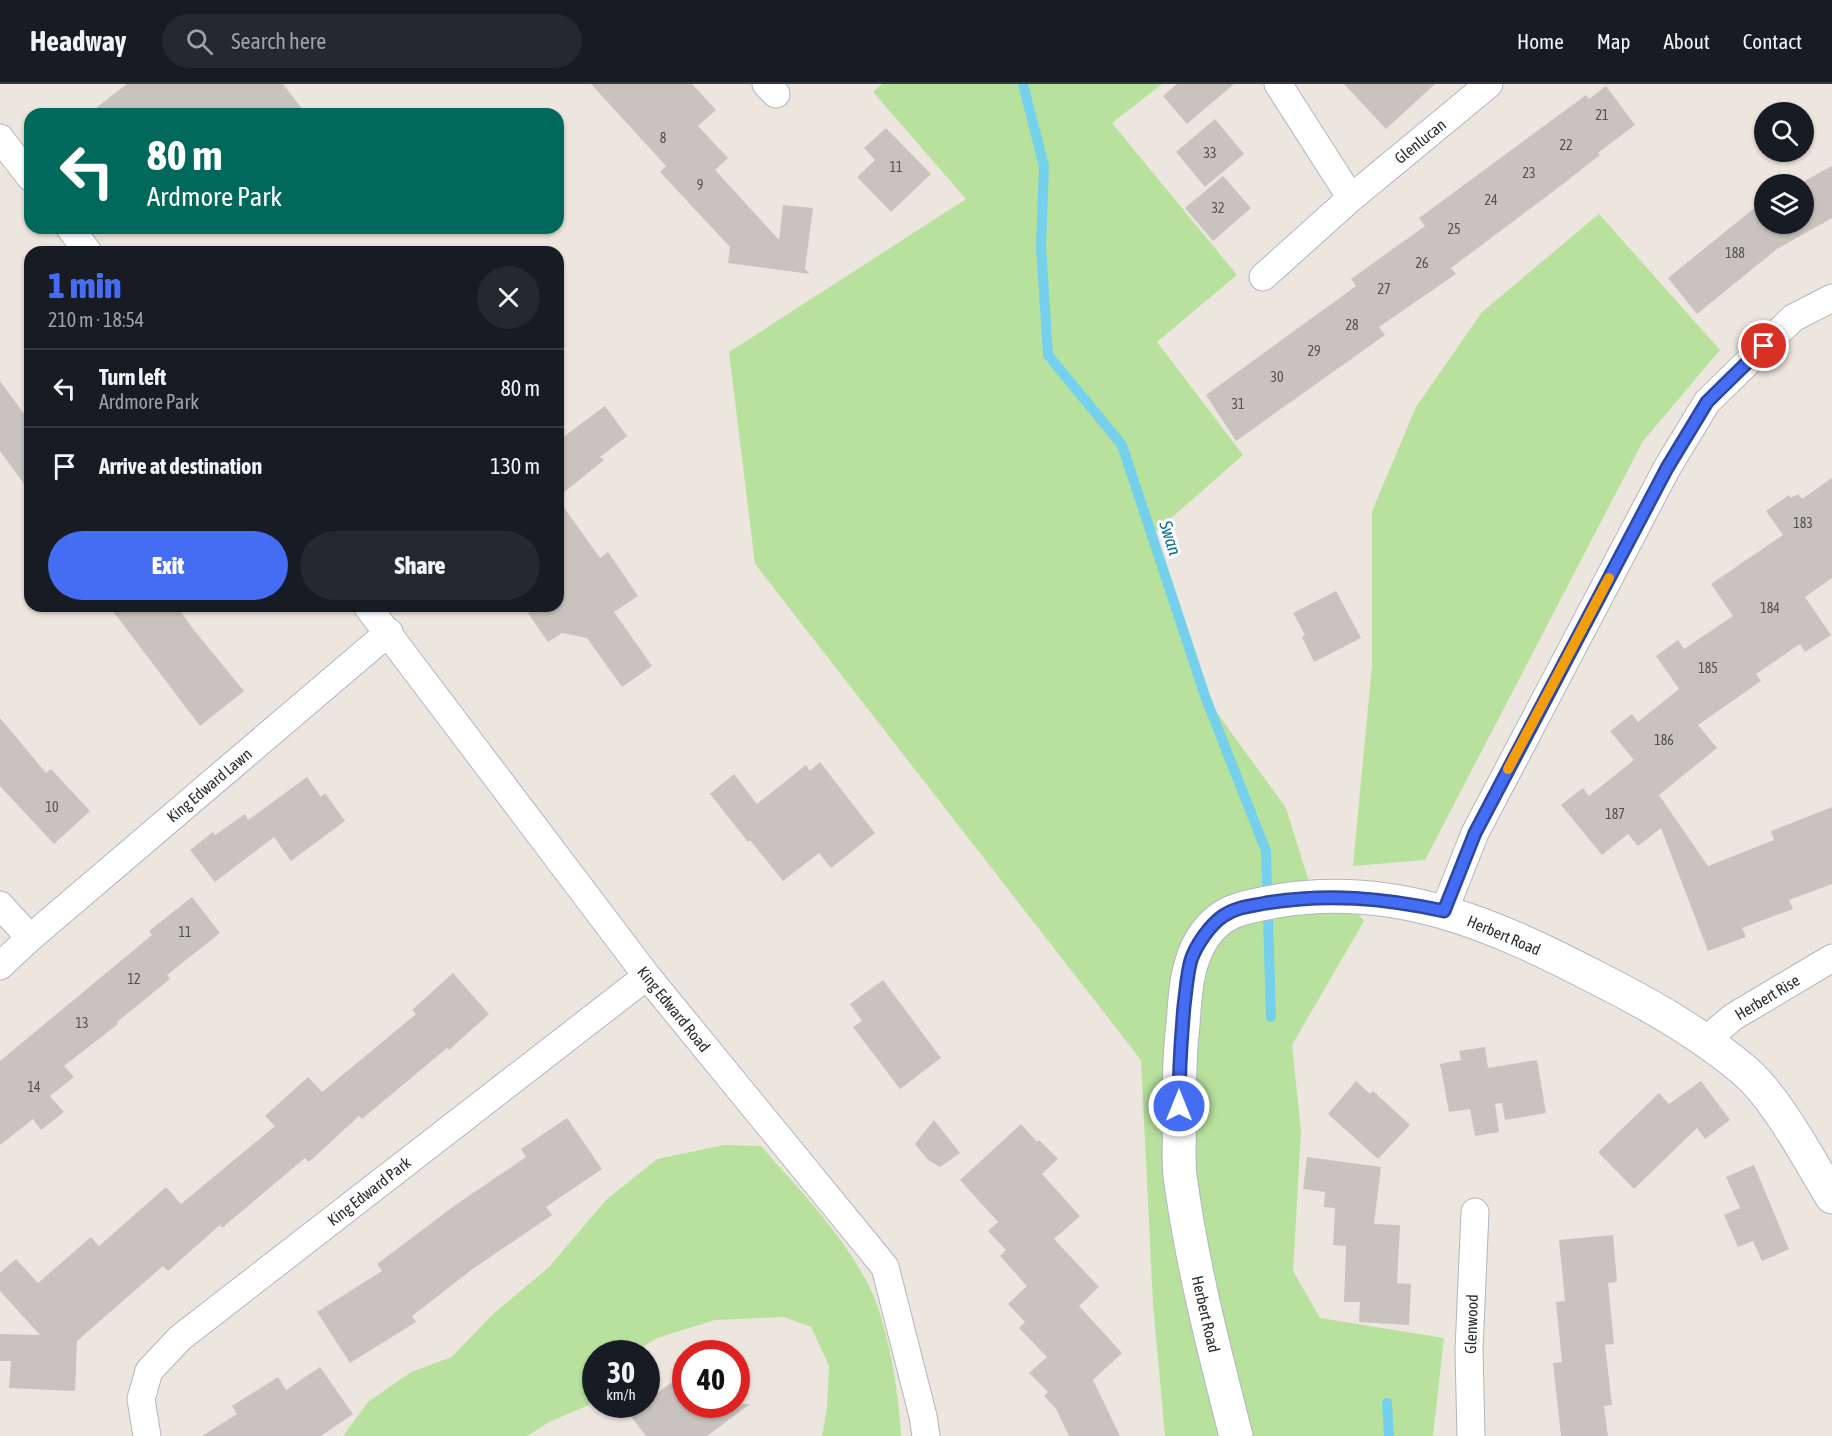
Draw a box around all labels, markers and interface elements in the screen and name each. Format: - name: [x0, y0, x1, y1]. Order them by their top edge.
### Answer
- search box: [162, 14, 582, 68]
- text: Headway: [30, 25, 126, 57]
- icon: search: [183, 25, 216, 58]
- text: Search here: [231, 28, 326, 54]
- text: Home: [1517, 29, 1564, 53]
- text: Map: [1597, 29, 1631, 53]
- text: About: [1664, 29, 1710, 53]
- text: Contact: [1743, 29, 1802, 53]
- map controls: [1754, 102, 1814, 234]
- button: search: [1754, 102, 1814, 162]
- house number: 21: [1595, 107, 1609, 123]
- street label: Glenlucan: [1391, 115, 1449, 167]
- house number: 8: [660, 130, 667, 146]
- text: 80 m: [147, 131, 222, 179]
- icon: left: [48, 132, 126, 210]
- house number: 22: [1559, 137, 1573, 153]
- house number: 33: [1203, 145, 1217, 161]
- house number: 11: [889, 159, 903, 175]
- house number: 23: [1522, 165, 1536, 181]
- button: layers: [1754, 174, 1814, 234]
- house number: 9: [697, 177, 703, 193]
- text: Ardmore Park: [147, 181, 282, 212]
- house number: 24: [1484, 192, 1498, 208]
- house number: 32: [1211, 200, 1225, 216]
- house number: 25: [1447, 221, 1461, 237]
- house number: 188: [1725, 245, 1745, 261]
- house number: 26: [1415, 255, 1429, 271]
- text: 1 min: [48, 264, 122, 306]
- button: close: [477, 266, 540, 329]
- house number: 27: [1377, 281, 1391, 297]
- text: 210 m · 18:54: [48, 308, 144, 331]
- house number: 28: [1345, 317, 1359, 333]
- pin: [1738, 320, 1789, 371]
- icon: arrive: [1747, 329, 1780, 362]
- house number: 29: [1307, 343, 1321, 359]
- text: Turn left: [99, 364, 166, 390]
- house number: 30: [1270, 369, 1284, 385]
- icon: left: [48, 372, 81, 405]
- text: 80 m: [500, 375, 540, 401]
- text: Ardmore Park: [99, 390, 199, 413]
- house number: 31: [1231, 396, 1245, 412]
- icon: arrive: [48, 450, 81, 483]
- text: Arrive at destination: [99, 453, 262, 479]
- text: 130 m: [490, 453, 540, 479]
- house number: 183: [1793, 515, 1813, 531]
- water label: Swan: [1155, 517, 1186, 558]
- button: Exit: [48, 531, 288, 600]
- button: Share: [300, 531, 540, 600]
- house number: 184: [1760, 600, 1780, 616]
- house number: 185: [1698, 660, 1718, 676]
- house number: 186: [1654, 732, 1674, 748]
- street label: King Edward Lawn: [163, 744, 256, 826]
- house number: 10: [45, 799, 59, 815]
- house number: 187: [1605, 806, 1625, 822]
- street label: Herbert Road: [1465, 911, 1543, 959]
- house number: 11: [178, 924, 192, 940]
- street label: King Edward Road: [633, 963, 714, 1056]
- house number: 12: [127, 971, 141, 987]
- street label: Herbert Rise: [1731, 971, 1803, 1023]
- house number: 13: [75, 1015, 89, 1031]
- position arrow: [1147, 1074, 1211, 1138]
- house number: 14: [27, 1079, 41, 1095]
- street label: King Edward Park: [324, 1153, 415, 1230]
- street label: Herbert Road: [1188, 1274, 1224, 1354]
- street label: Glenwood: [1461, 1294, 1481, 1354]
- speed limit sign: 40: [672, 1340, 750, 1418]
- text: 30: [607, 1355, 635, 1389]
- text: km/h: [606, 1386, 636, 1403]

